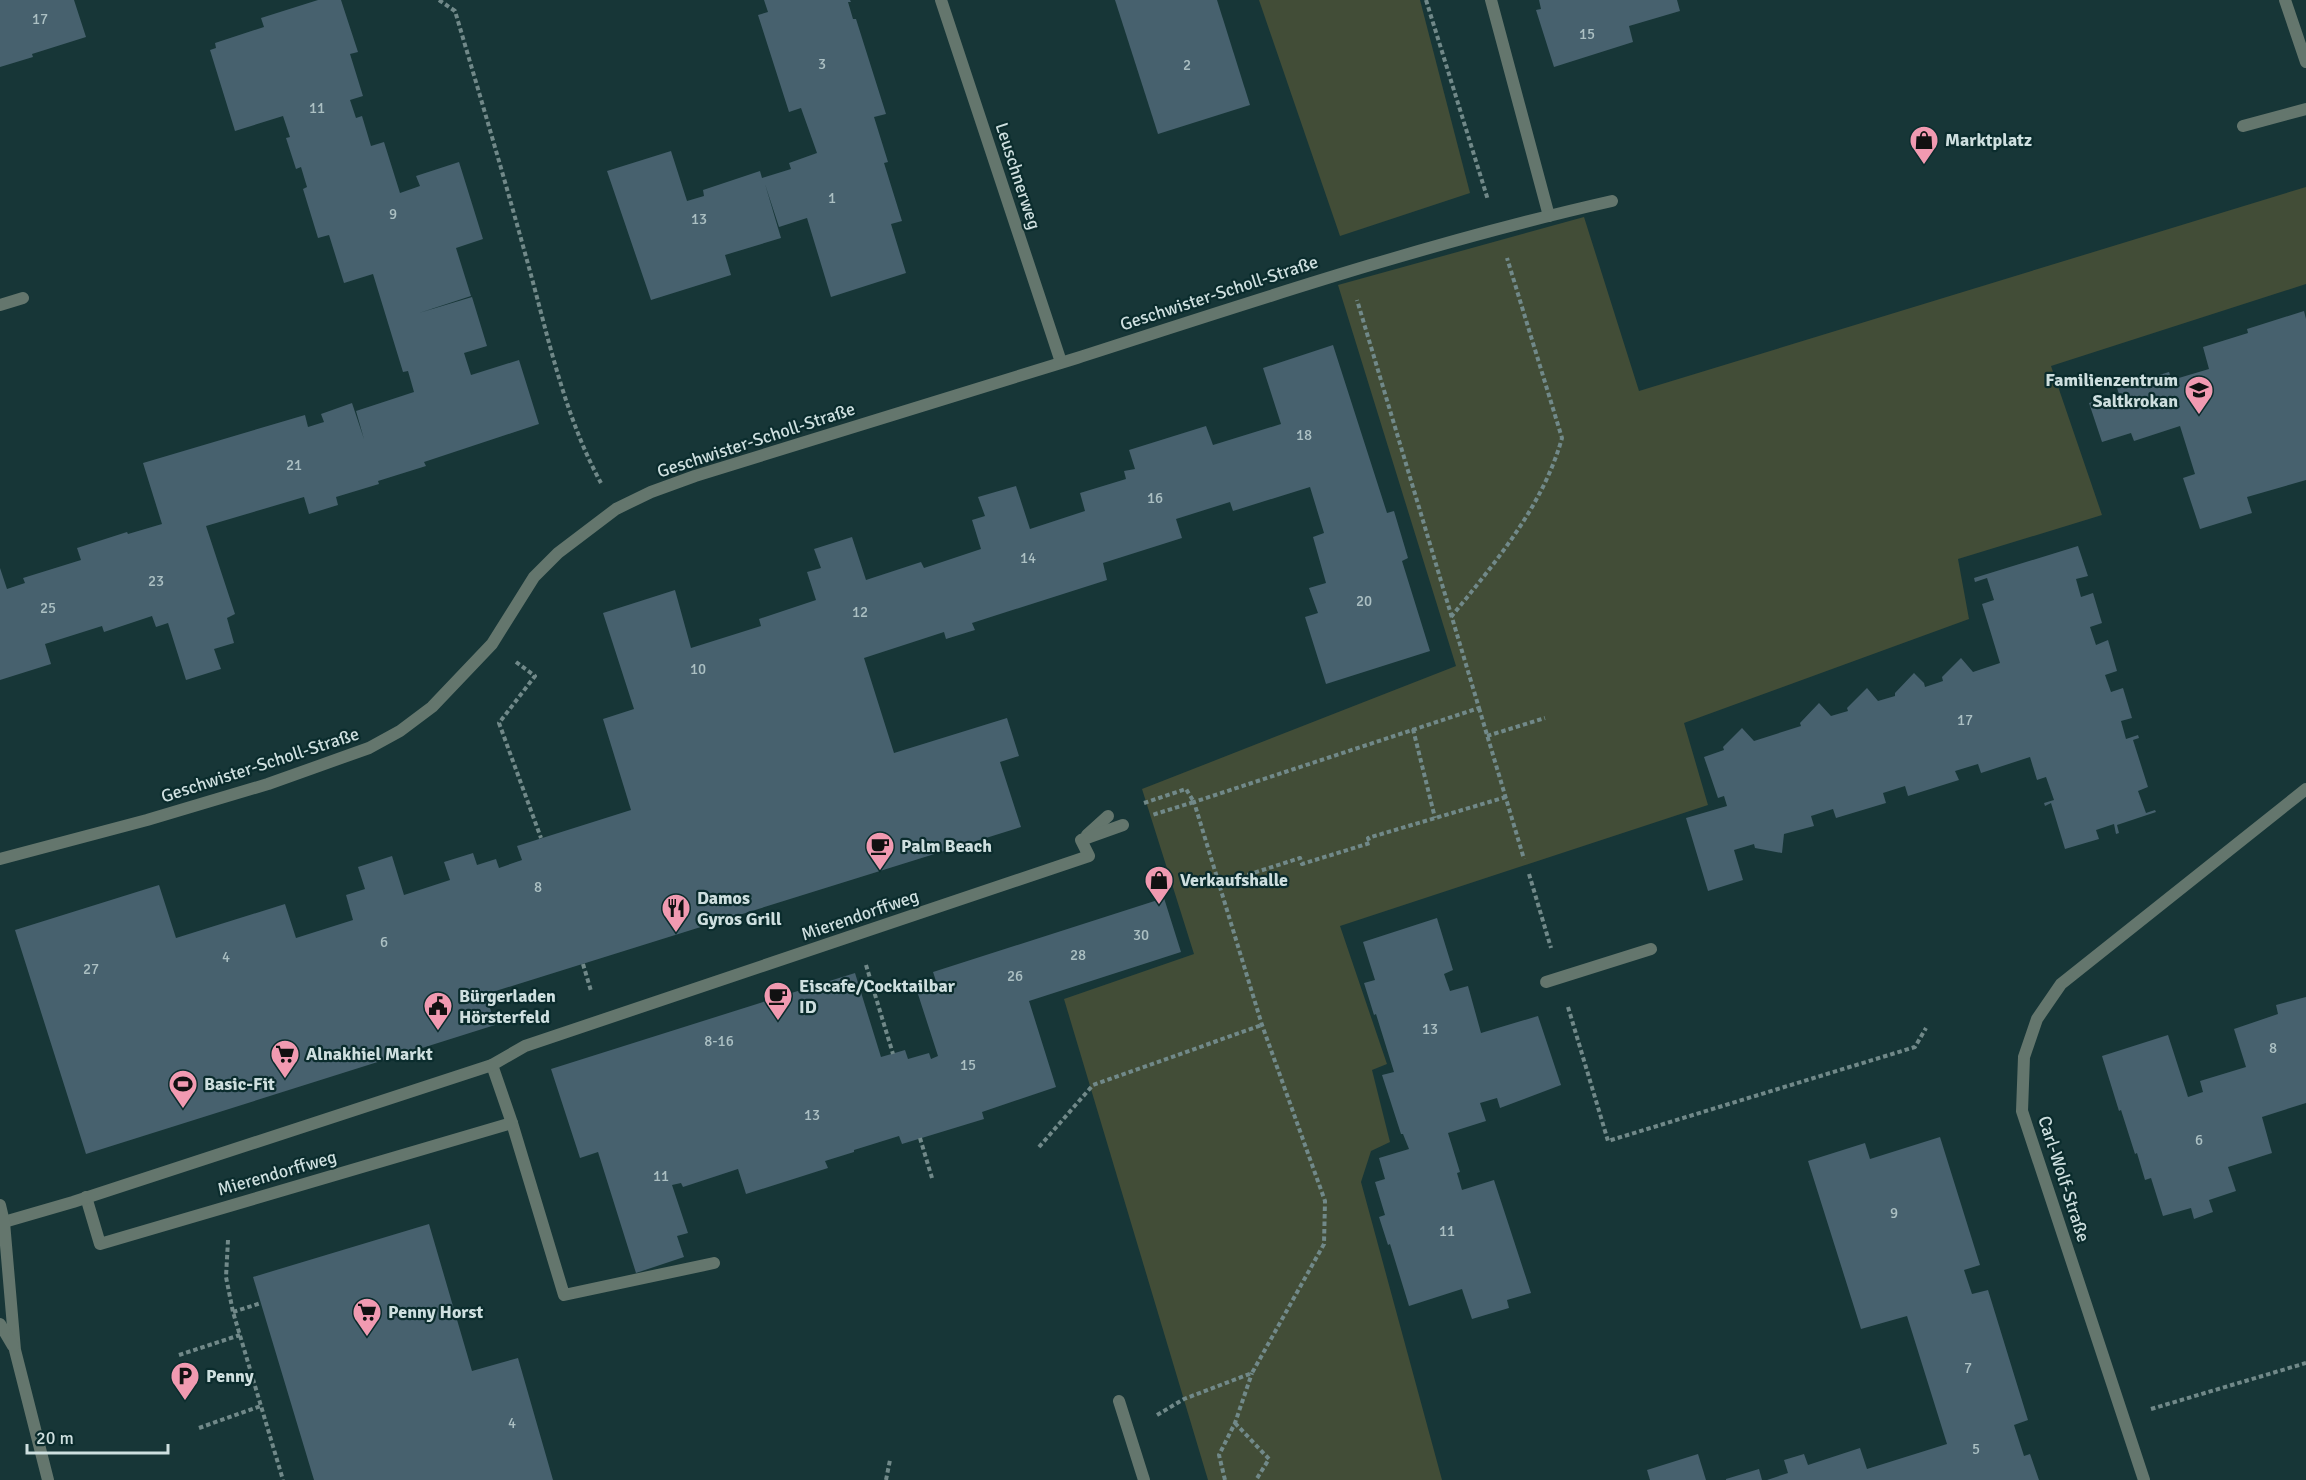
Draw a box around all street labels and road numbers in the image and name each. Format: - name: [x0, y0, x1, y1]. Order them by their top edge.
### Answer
- street label: Leuschnerweg: [990, 120, 1046, 232]
- street label: Geschwister-Scholl-Straße: [1117, 251, 1321, 335]
- street label: Geschwister-Scholl-Straße: [654, 398, 858, 482]
- street label: Geschwister-Scholl-Straße: [158, 723, 362, 807]
- street label: Mierendorffweg: [798, 885, 922, 945]
- street label: Carl-Wolf-Straße: [2033, 1113, 2095, 1245]
- street label: Mierendorffweg: [215, 1145, 339, 1201]

